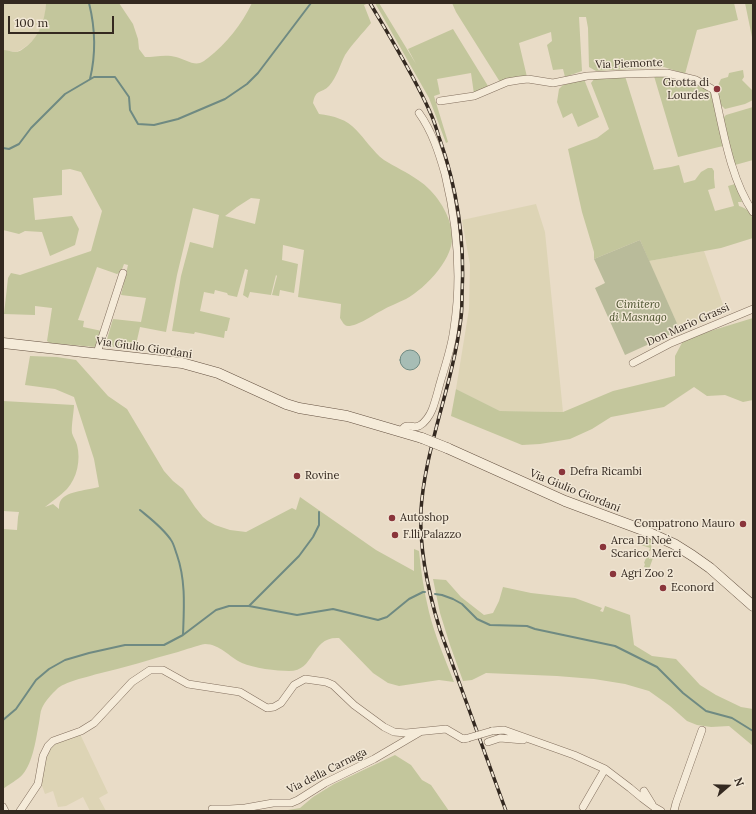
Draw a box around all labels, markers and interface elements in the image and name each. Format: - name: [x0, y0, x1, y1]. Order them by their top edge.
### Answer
- scale bar: [10, 8, 116, 34]
- text: 100 m: [15, 15, 48, 30]
- street label: Via Piemonte: [595, 56, 663, 72]
- place label: Grotta di Lourdes: [663, 76, 709, 102]
- marker: Grotta di Lourdes: [712, 84, 722, 94]
- park label: Cimitero di Masnago: [609, 298, 667, 324]
- street label: Don Mario Grassi: [645, 301, 731, 349]
- street label: Via Giulio Giordani: [95, 335, 193, 361]
- place label: Defra Ricambi: [570, 465, 642, 479]
- street label: Via Giulio Giordani: [528, 467, 622, 515]
- marker: Defra Ricambi: [557, 467, 567, 477]
- place label: Rovine: [305, 469, 339, 483]
- marker: Rovine: [292, 471, 302, 481]
- place label: Autoshop: [400, 511, 449, 525]
- marker: Autoshop: [387, 513, 397, 523]
- place label: Compatrono Mauro: [634, 517, 735, 531]
- marker: Compatrono Mauro: [738, 519, 748, 529]
- place label: F.lli Palazzo: [403, 528, 462, 542]
- marker: F.lli Palazzo: [390, 530, 400, 540]
- place label: Arca Di Noè Scarico Merci: [611, 534, 681, 560]
- marker: Arca Di Noè Scarico Merci: [598, 542, 608, 552]
- place label: Agri Zoo 2: [621, 567, 673, 581]
- marker: Agri Zoo 2: [608, 569, 618, 579]
- place label: Econord: [671, 581, 714, 595]
- marker: Econord: [658, 583, 668, 593]
- street label: Via della Carnaga: [285, 745, 369, 797]
- north arrow: [708, 766, 748, 806]
- text: N: [731, 775, 747, 788]

